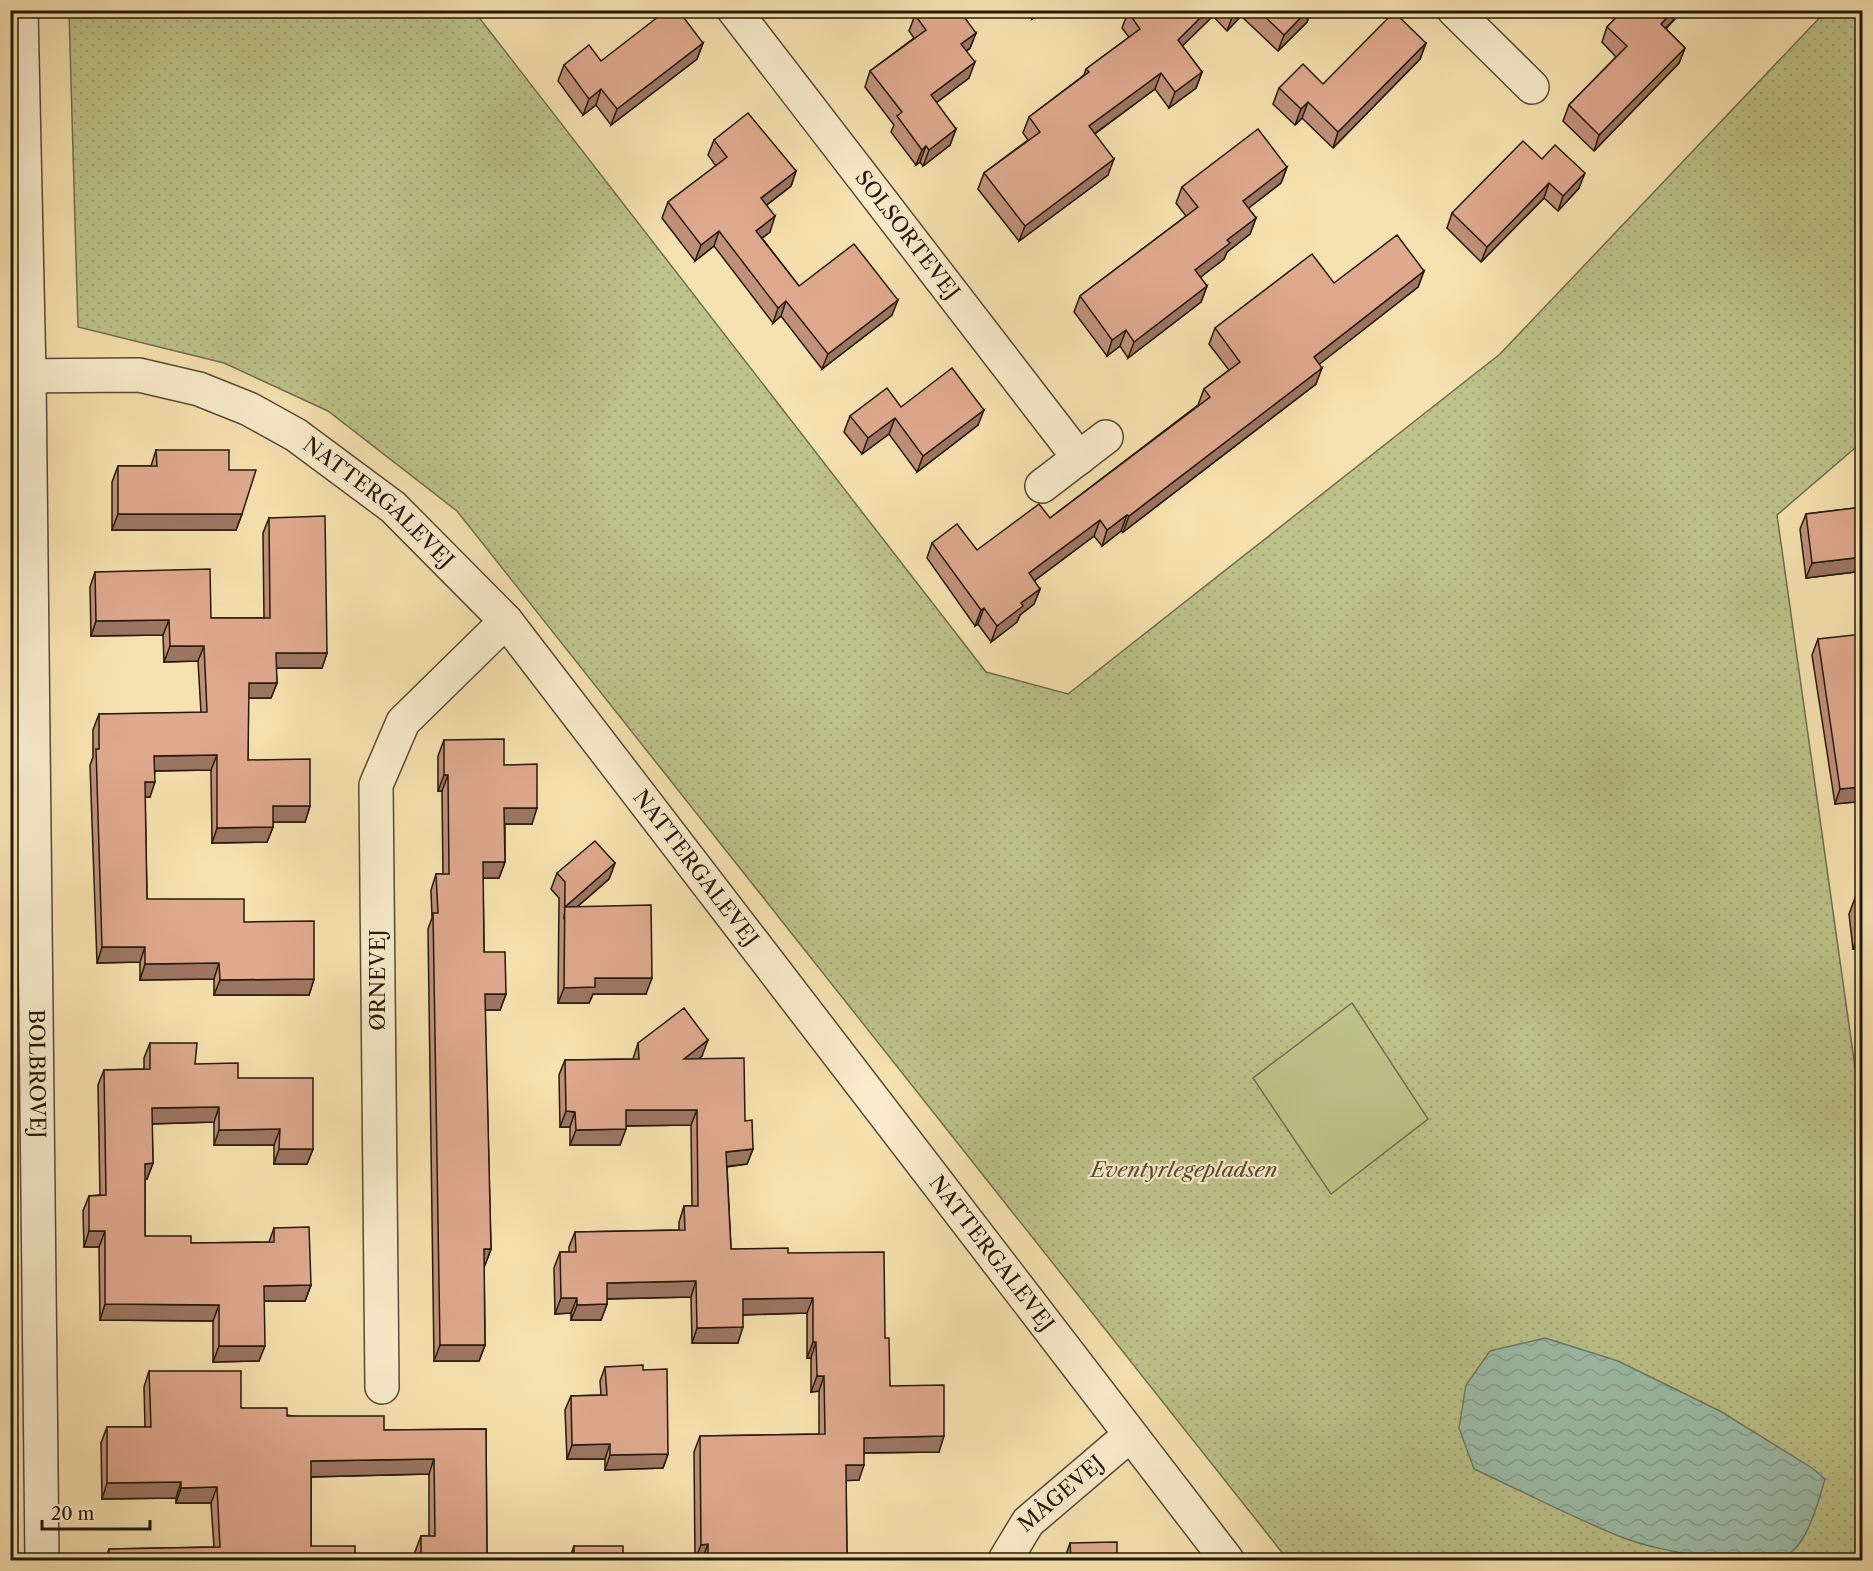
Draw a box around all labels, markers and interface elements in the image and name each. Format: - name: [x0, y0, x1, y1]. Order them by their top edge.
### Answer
- street label: SOLSORTEVEJ: [850, 165, 965, 304]
- street label: NATTERGALEVEJ: [298, 432, 459, 573]
- street label: NATTERGALEVEJ: [628, 785, 764, 951]
- street label: ØRNEVEJ: [365, 929, 390, 1031]
- street label: BOLBROVEJ: [24, 1009, 50, 1139]
- park label: Eventyrlegepladsen: [1089, 1157, 1277, 1182]
- street label: NATTERGALEVEJ: [924, 1170, 1060, 1336]
- street label: MÅGEVEJ: [1013, 1450, 1109, 1537]
- scale bar: [42, 1493, 150, 1531]
- text: 20 m: [51, 1503, 95, 1525]

